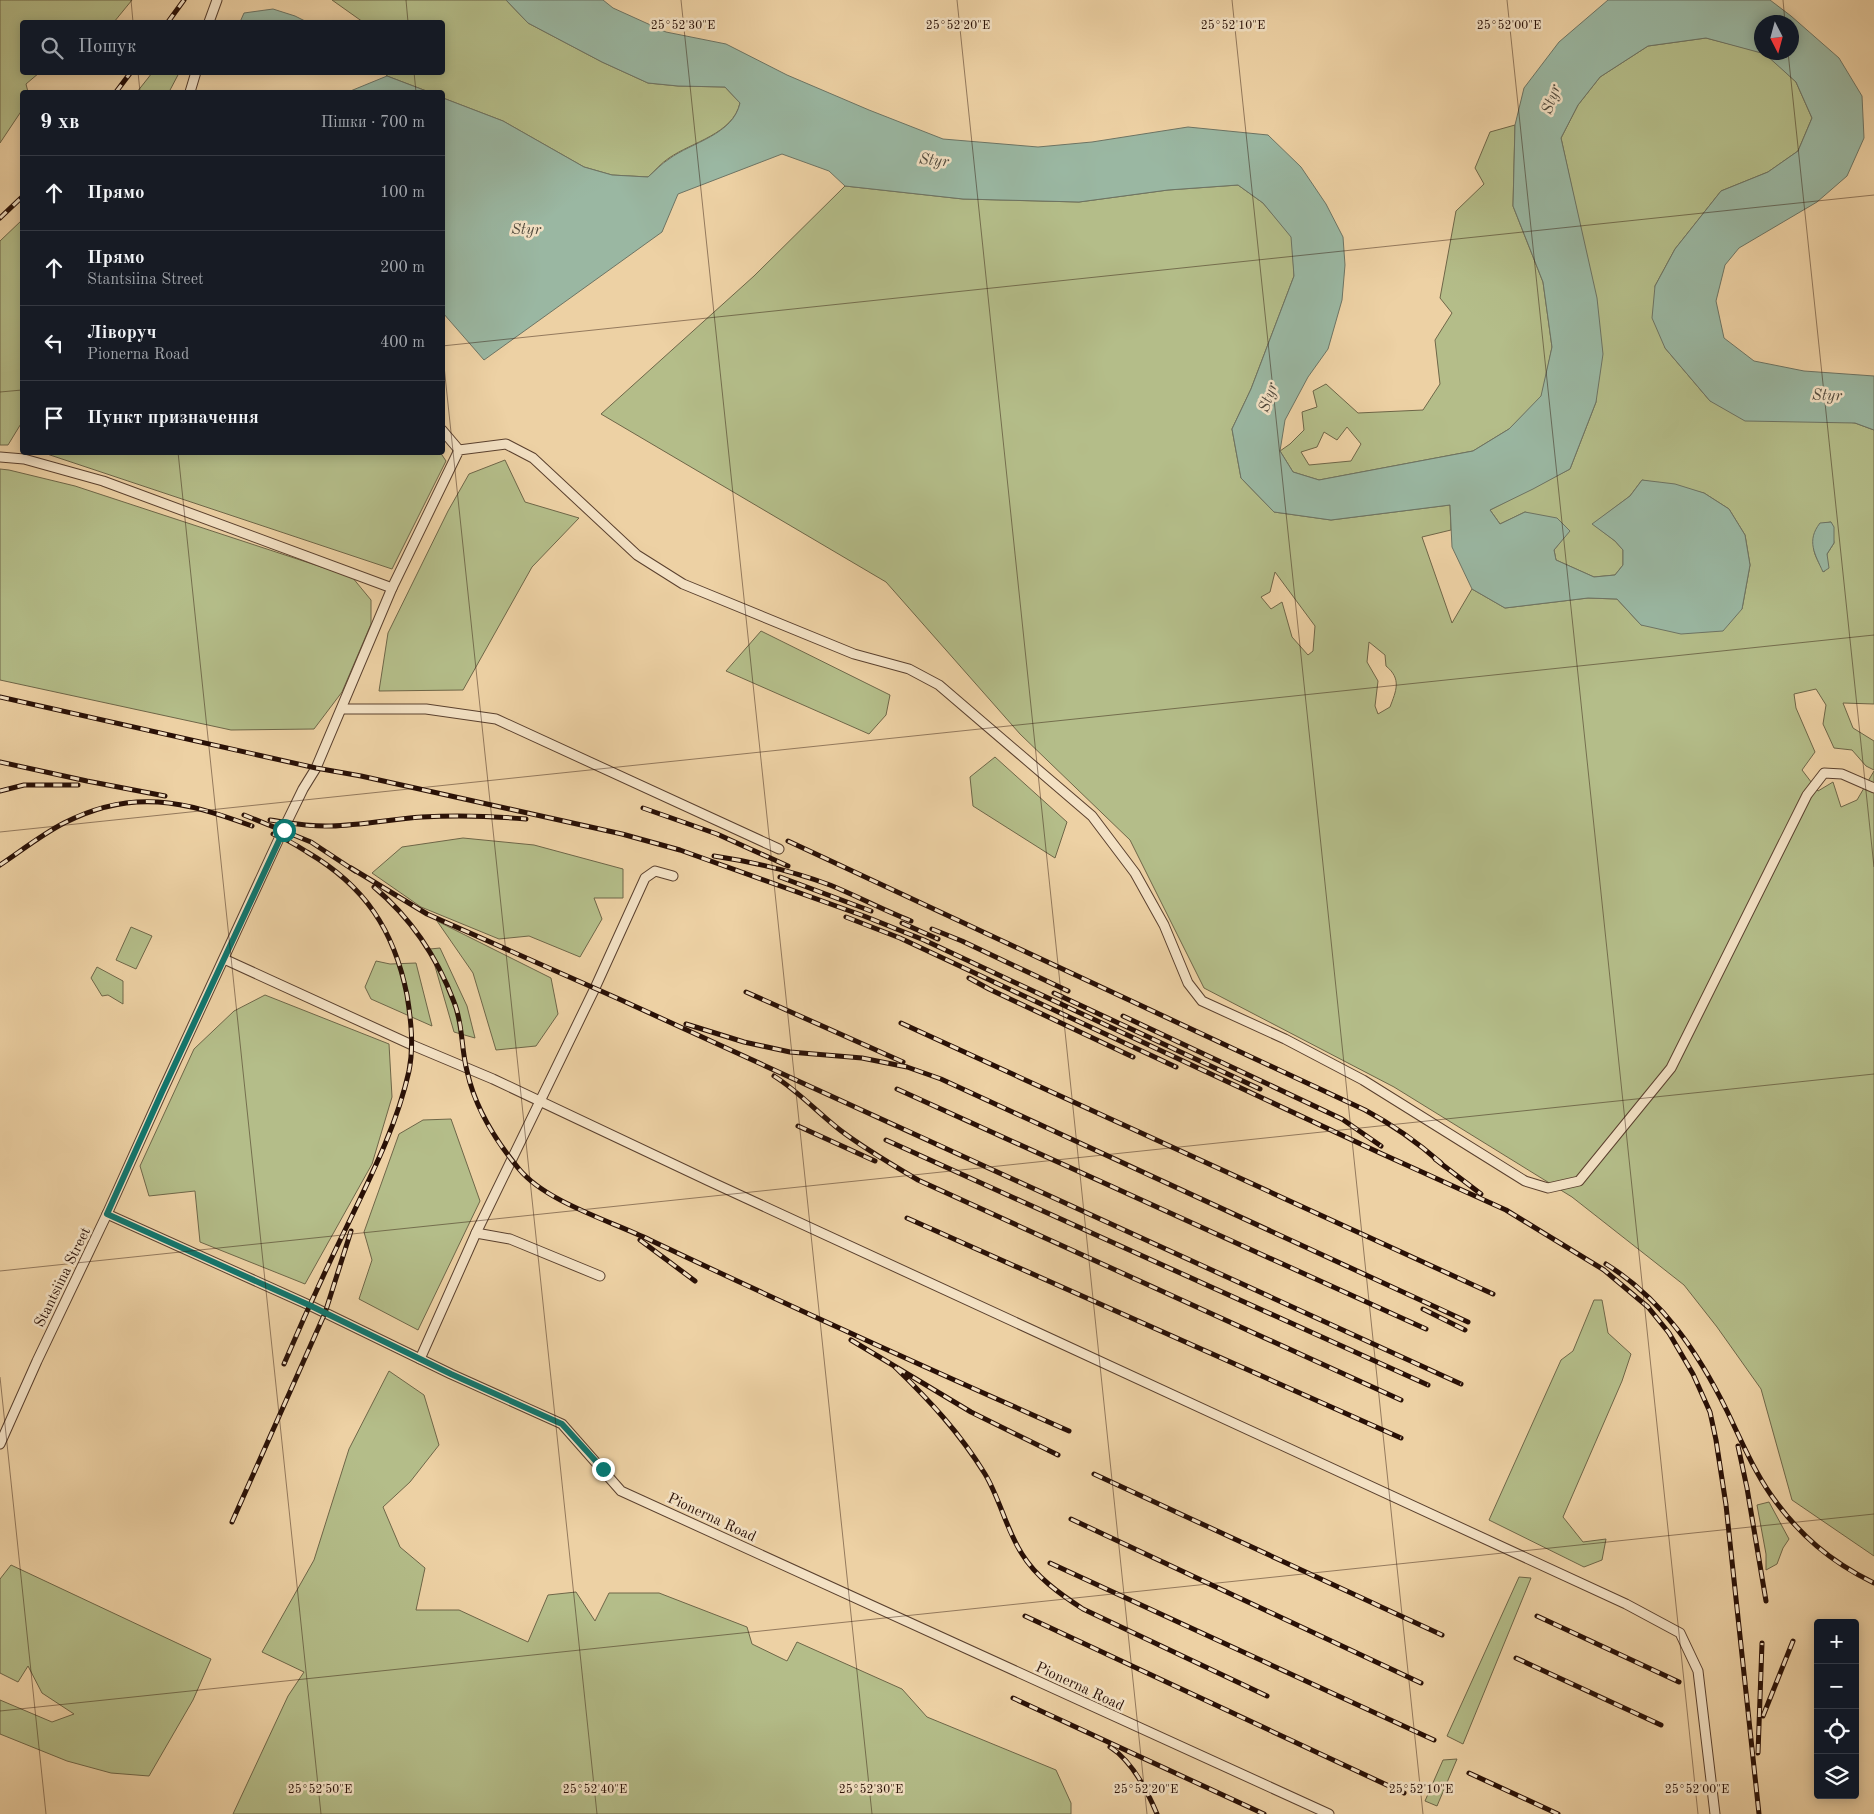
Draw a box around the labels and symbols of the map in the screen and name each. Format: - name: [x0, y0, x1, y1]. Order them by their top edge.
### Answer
- north arrow: [1754, 15, 1799, 60]
- text: 25°52'30"E: [651, 19, 715, 32]
- text: 25°52'20"E: [926, 19, 990, 32]
- text: 25°52'10"E: [1201, 19, 1265, 32]
- text: 25°52'00"E: [1477, 19, 1541, 32]
- water label: Styr: [1540, 82, 1565, 116]
- water label: Styr: [918, 151, 951, 171]
- water label: Styr: [511, 222, 542, 238]
- water label: Styr: [1257, 380, 1282, 414]
- water label: Styr: [1812, 388, 1843, 404]
- route start: [273, 819, 296, 842]
- street label: Stantsiina Street: [33, 1225, 94, 1330]
- route end: [592, 1458, 615, 1481]
- street label: Pionerna Road: [665, 1491, 758, 1546]
- street label: Pionerna Road: [1033, 1660, 1126, 1715]
- text: 25°52'50"E: [288, 1783, 352, 1796]
- text: 25°52'40"E: [563, 1783, 627, 1796]
- text: 25°52'30"E: [839, 1783, 903, 1796]
- text: 25°52'20"E: [1114, 1783, 1178, 1796]
- text: 25°52'10"E: [1389, 1783, 1453, 1796]
- text: 25°52'00"E: [1665, 1783, 1729, 1796]

